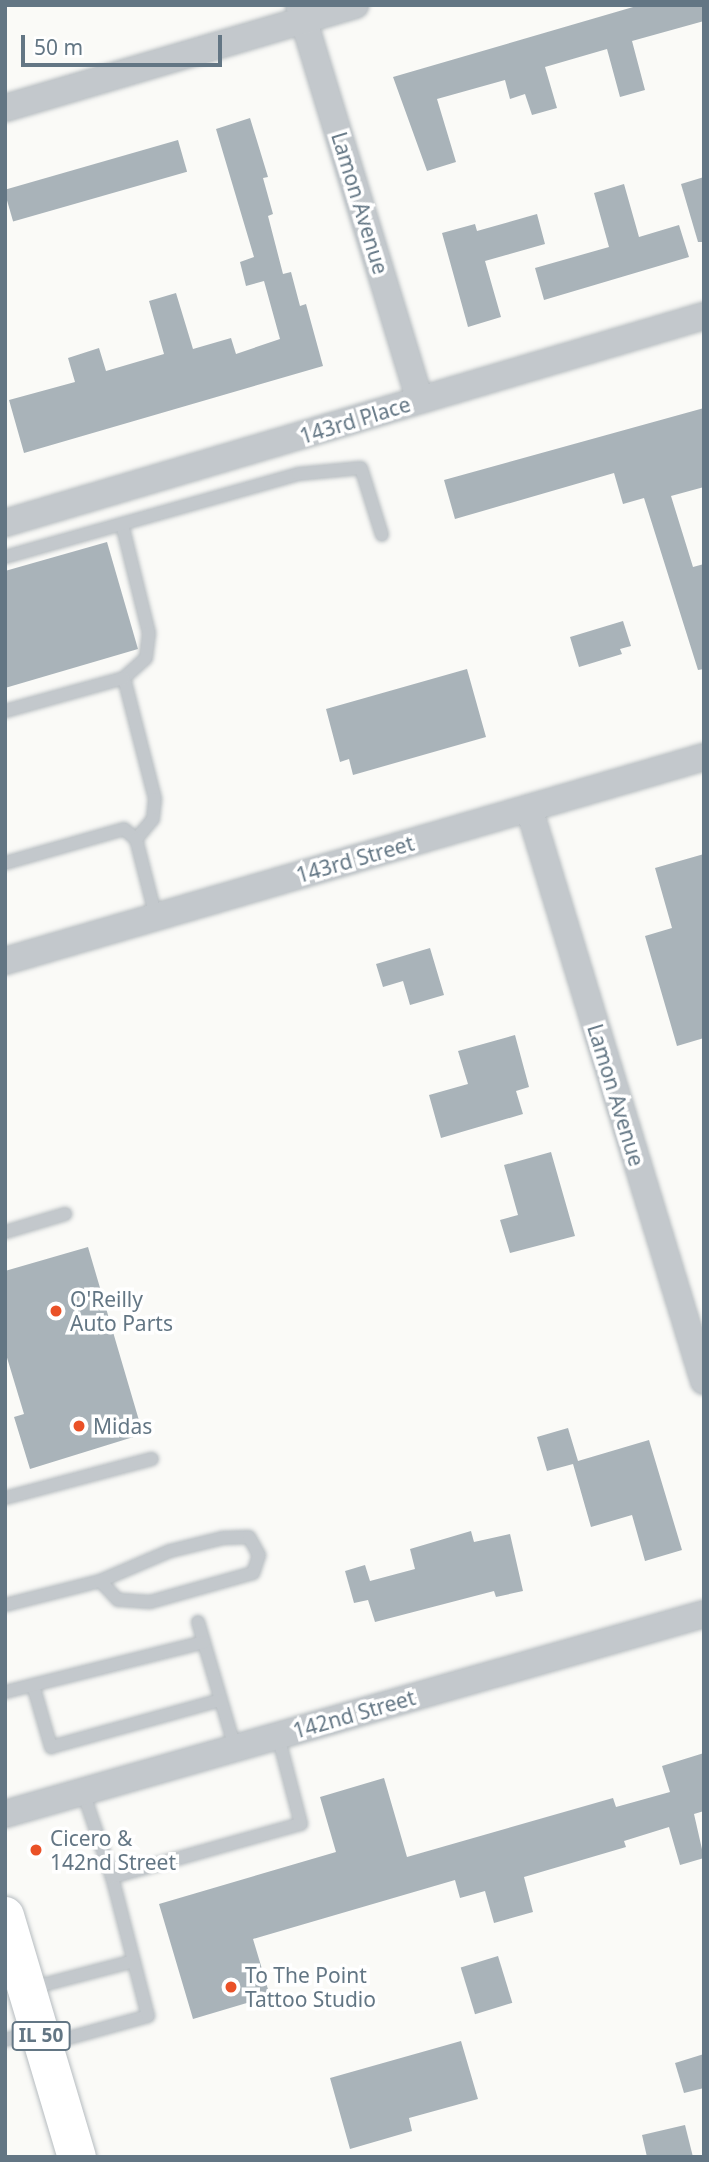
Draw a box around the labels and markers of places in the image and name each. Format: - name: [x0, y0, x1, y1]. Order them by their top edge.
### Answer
- place label: O'Reilly Auto Parts: [70, 1286, 173, 1336]
- marker: O'Reilly Auto Parts: [48, 1303, 64, 1319]
- place label: Midas: [93, 1413, 152, 1439]
- marker: Midas: [71, 1418, 87, 1434]
- place label: Cicero & 142nd Street: [50, 1825, 176, 1875]
- marker: Cicero & 142nd Street: [28, 1842, 44, 1858]
- place label: To The Point Tattoo Studio: [245, 1962, 376, 2012]
- marker: To The Point Tattoo Studio: [223, 1979, 239, 1995]

